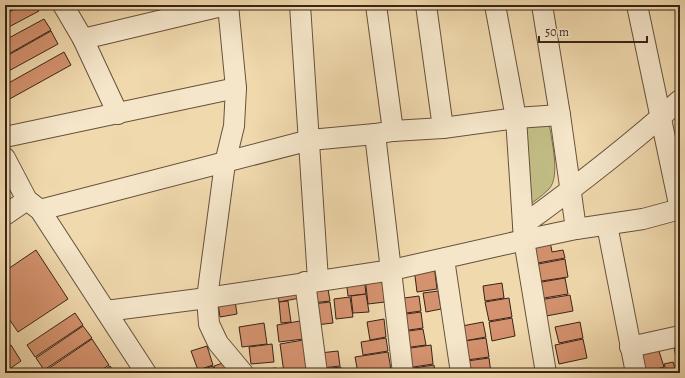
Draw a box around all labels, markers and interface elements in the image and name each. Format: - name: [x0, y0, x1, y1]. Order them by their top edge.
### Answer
- scale bar: [539, 18, 647, 44]
- text: 50 m: [545, 24, 569, 40]

